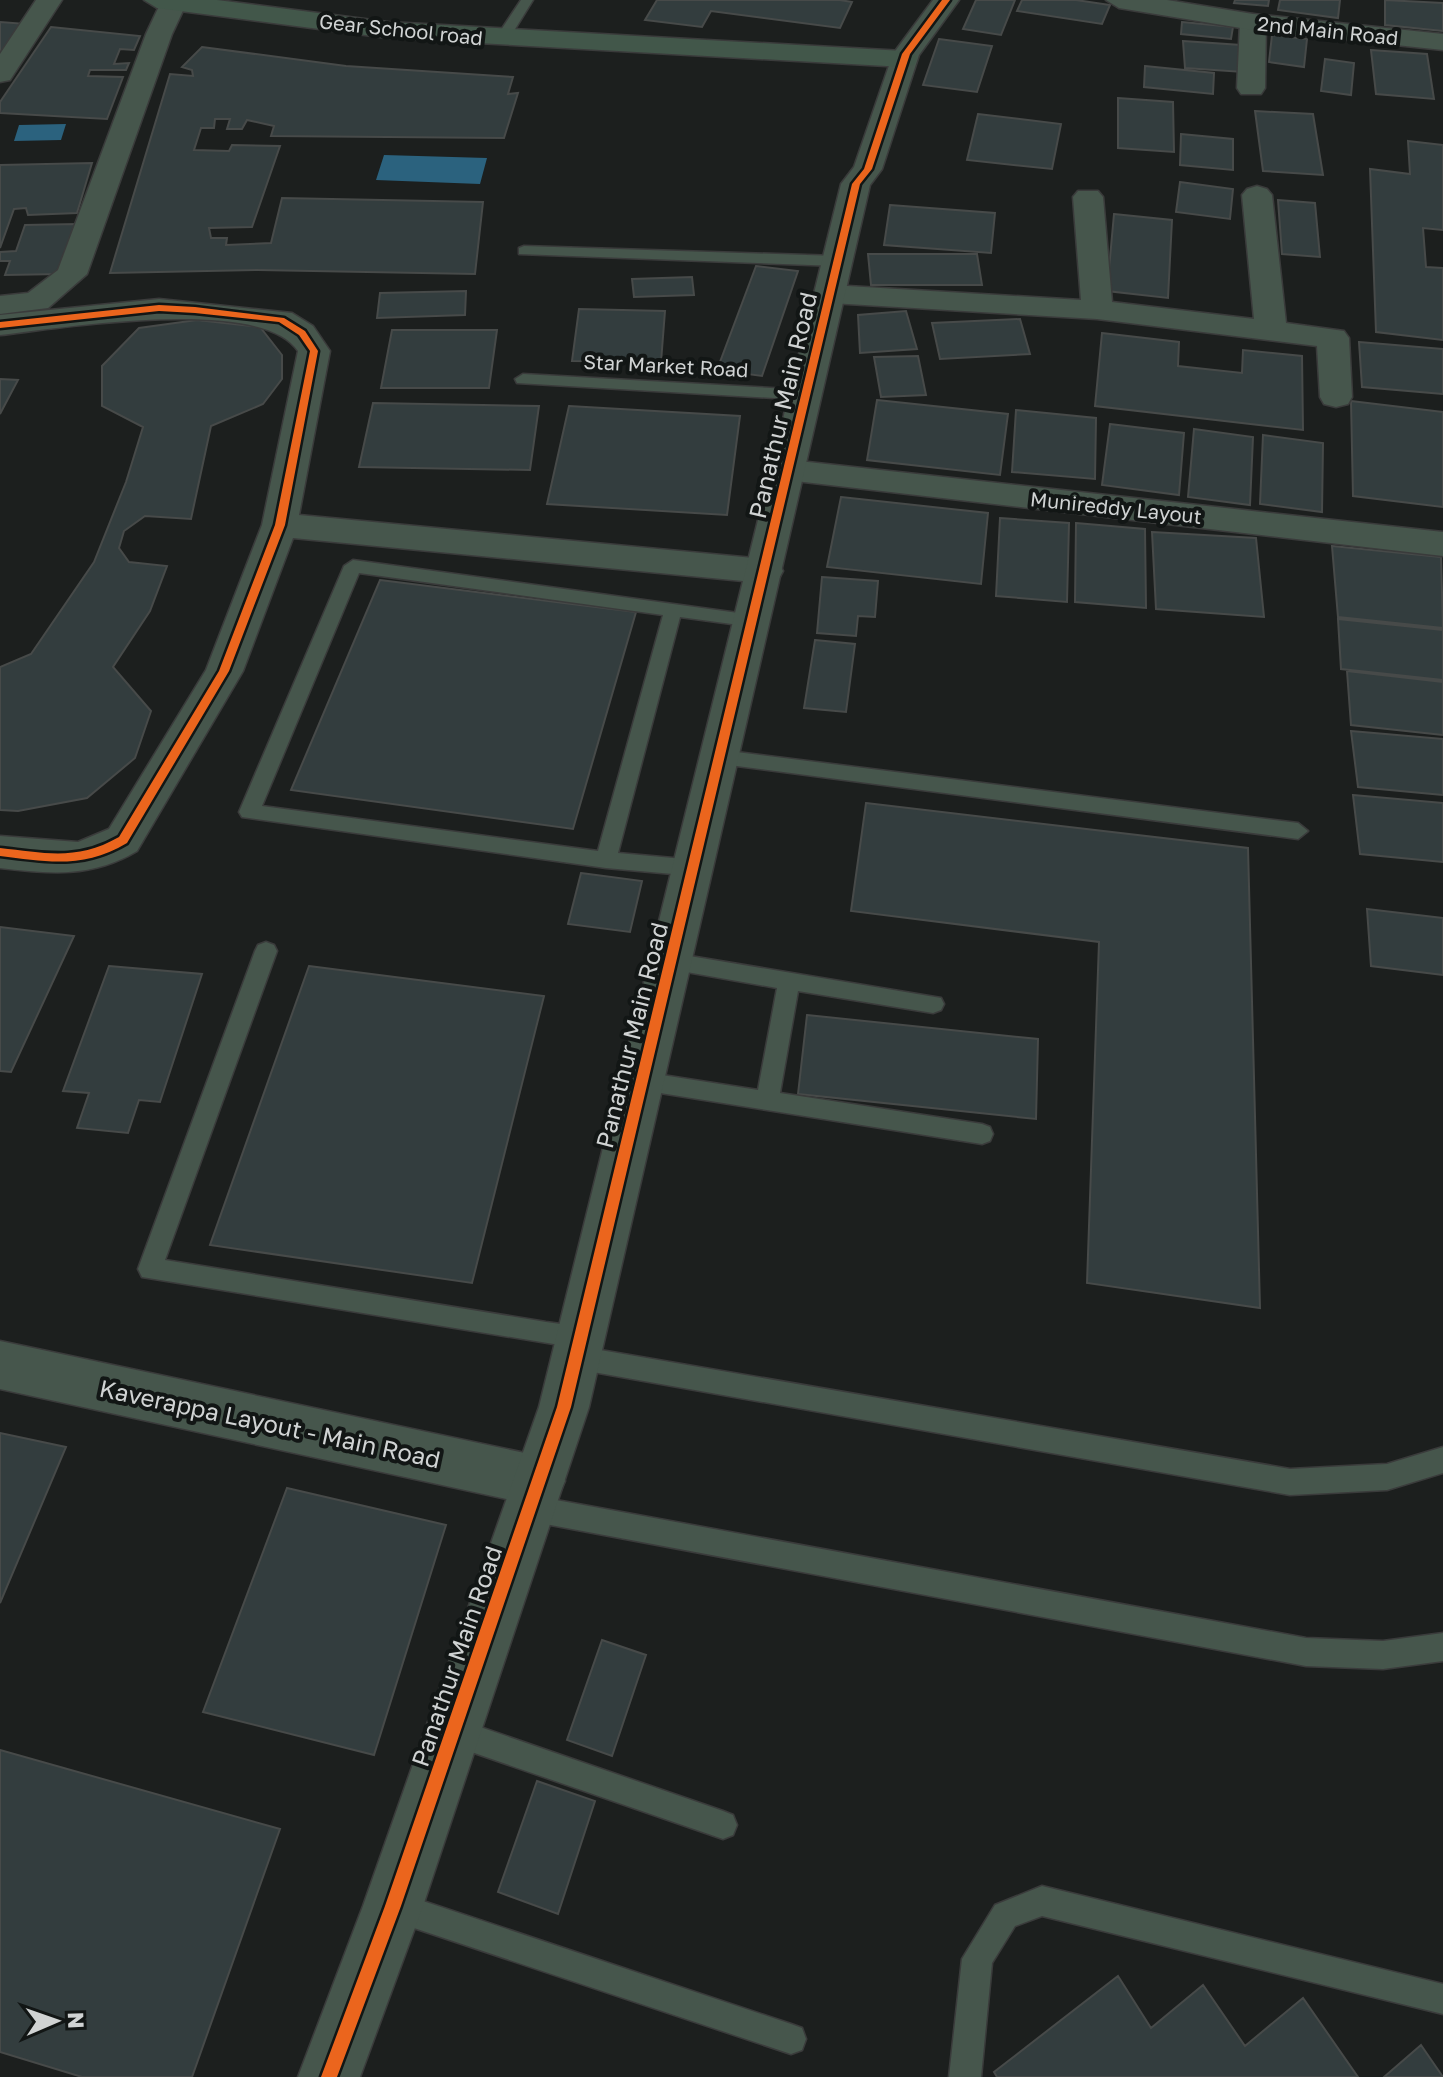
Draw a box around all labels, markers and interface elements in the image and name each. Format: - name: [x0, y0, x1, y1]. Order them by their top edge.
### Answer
- street label: Gear School road: [318, 8, 484, 50]
- street label: 2nd Main Road: [1256, 11, 1400, 49]
- street label: Panathur Main Road: [742, 289, 822, 521]
- street label: Star Market Road: [583, 349, 749, 381]
- street label: Munireddy Layout: [1029, 486, 1203, 528]
- street label: Panathur Main Road: [589, 919, 673, 1151]
- street label: Kaverappa Layout - Main Road: [97, 1373, 443, 1473]
- street label: Panathur Main Road: [405, 1542, 507, 1770]
- north arrow: [16, 1981, 96, 2061]
- text: N: [63, 2011, 90, 2029]

